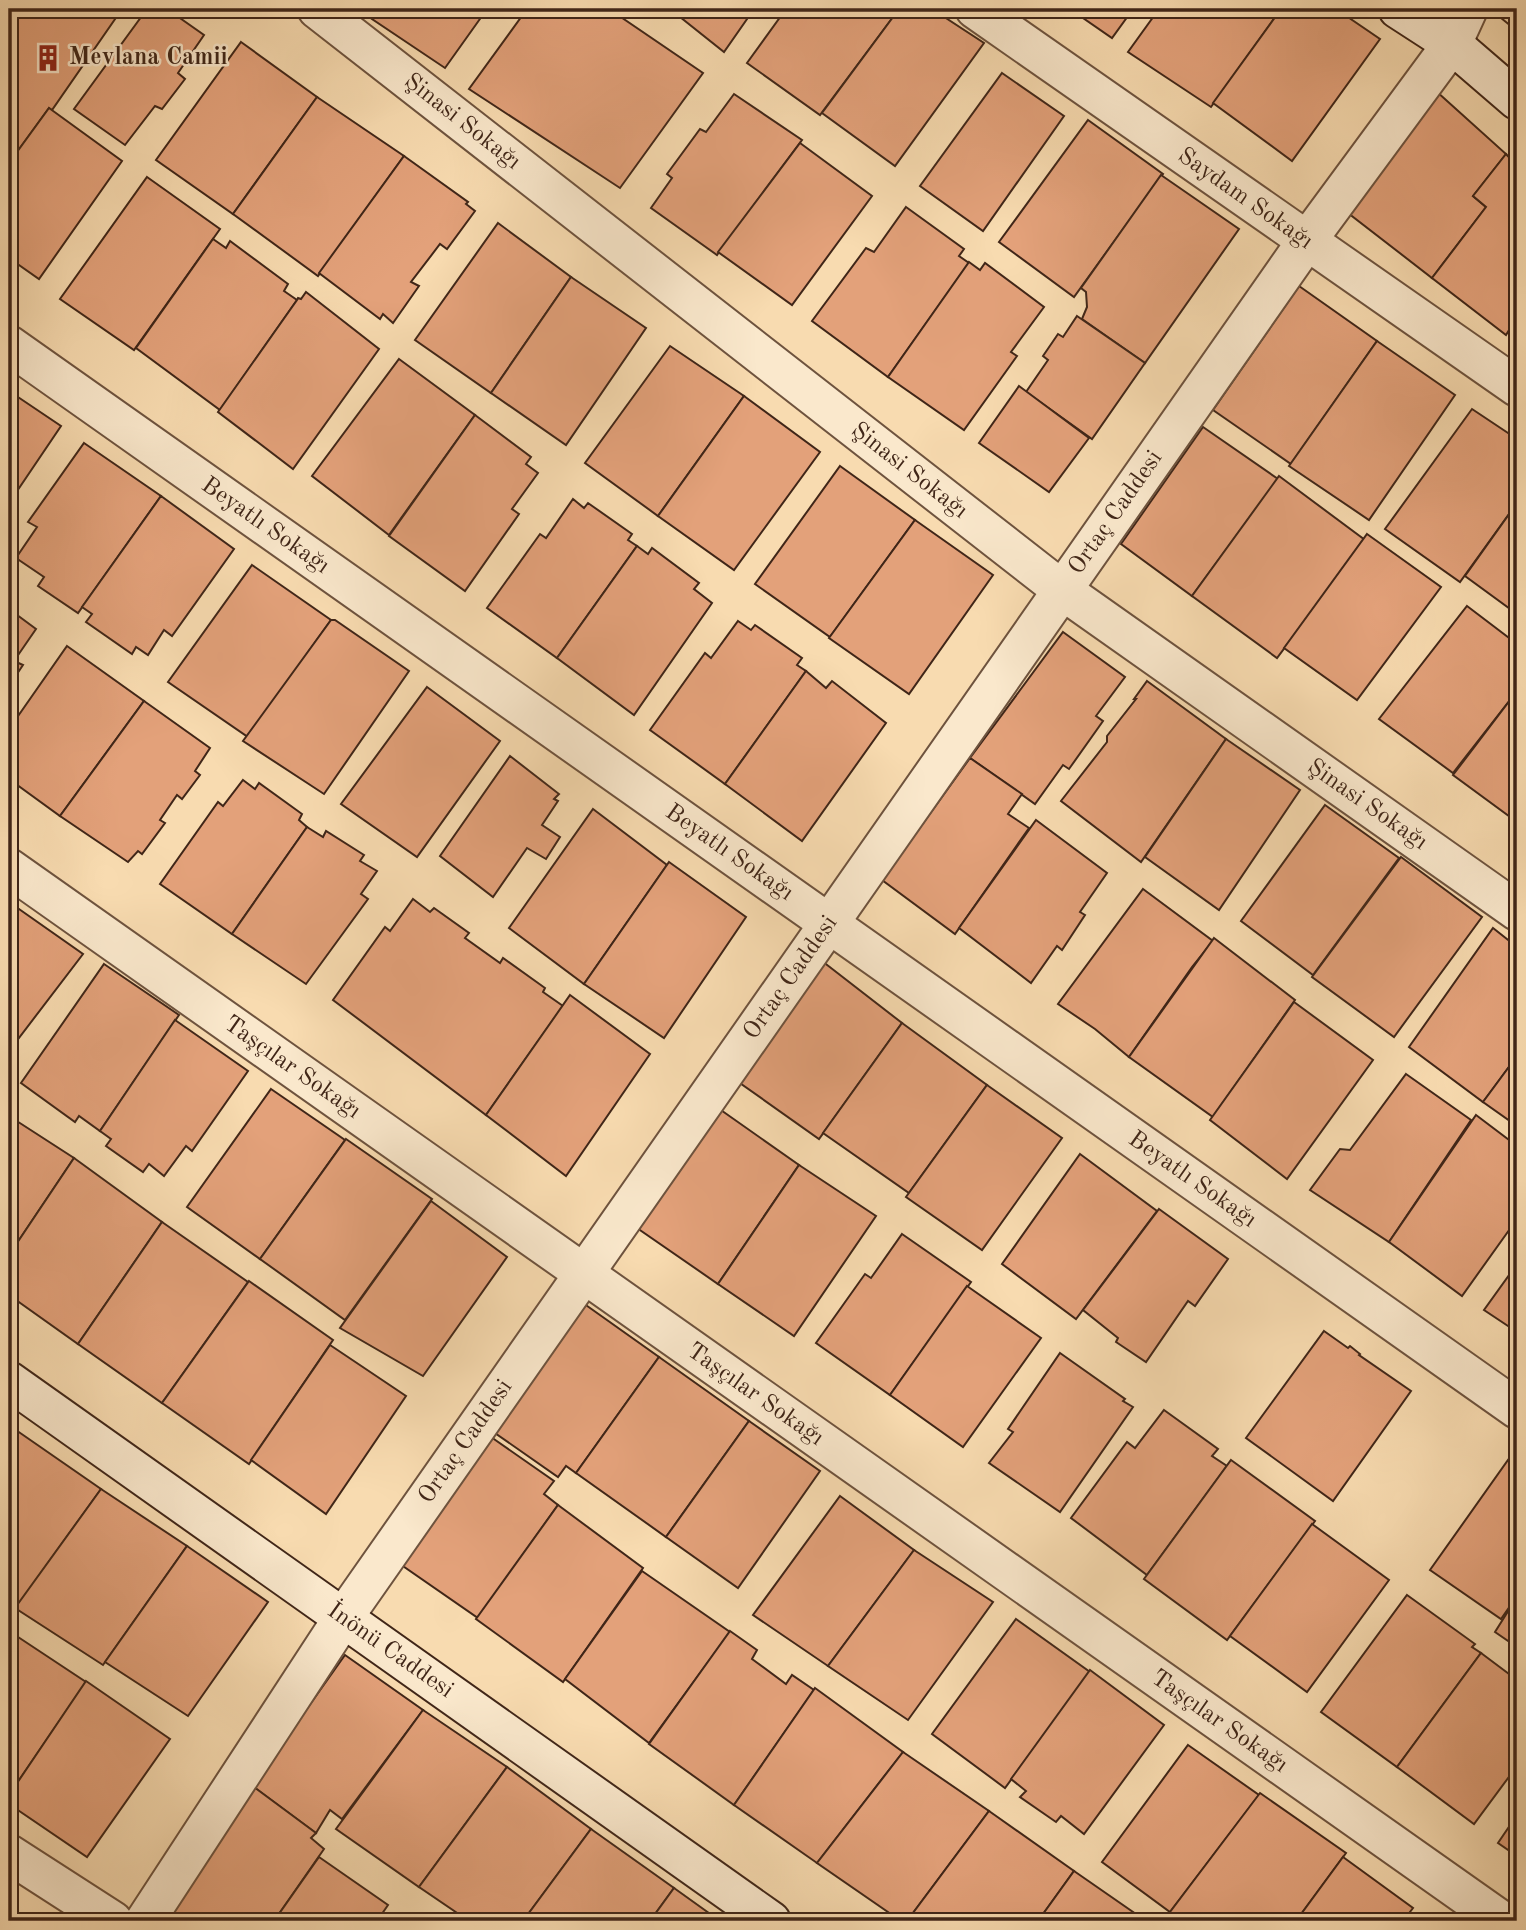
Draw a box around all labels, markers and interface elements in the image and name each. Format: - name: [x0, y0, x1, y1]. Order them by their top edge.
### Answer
- building icon: Mevlana Camii: [33, 43, 63, 73]
- place label: Mevlana Camii: [69, 46, 228, 70]
- street label: Şinasi Sokağı: [399, 69, 525, 175]
- street label: Saydam Sokağı: [1173, 144, 1317, 254]
- street label: Şinasi Sokağı: [846, 418, 972, 524]
- street label: Ortaç Caddesi: [1065, 447, 1167, 579]
- street label: Beyatlı Sokağı: [197, 473, 333, 579]
- street label: Şinasi Sokağı: [1303, 755, 1431, 855]
- street label: Beyatlı Sokağı: [661, 800, 797, 906]
- street label: Ortaç Caddesi: [740, 912, 842, 1044]
- street label: Taşçılar Sokağı: [219, 1012, 365, 1124]
- street label: Beyatlı Sokağı: [1124, 1127, 1260, 1233]
- street label: Taşçılar Sokağı: [682, 1339, 828, 1451]
- street label: Ortaç Caddesi: [415, 1376, 517, 1508]
- street label: İnönü Caddesi: [323, 1596, 459, 1703]
- street label: Taşçılar Sokağı: [1146, 1666, 1292, 1778]

